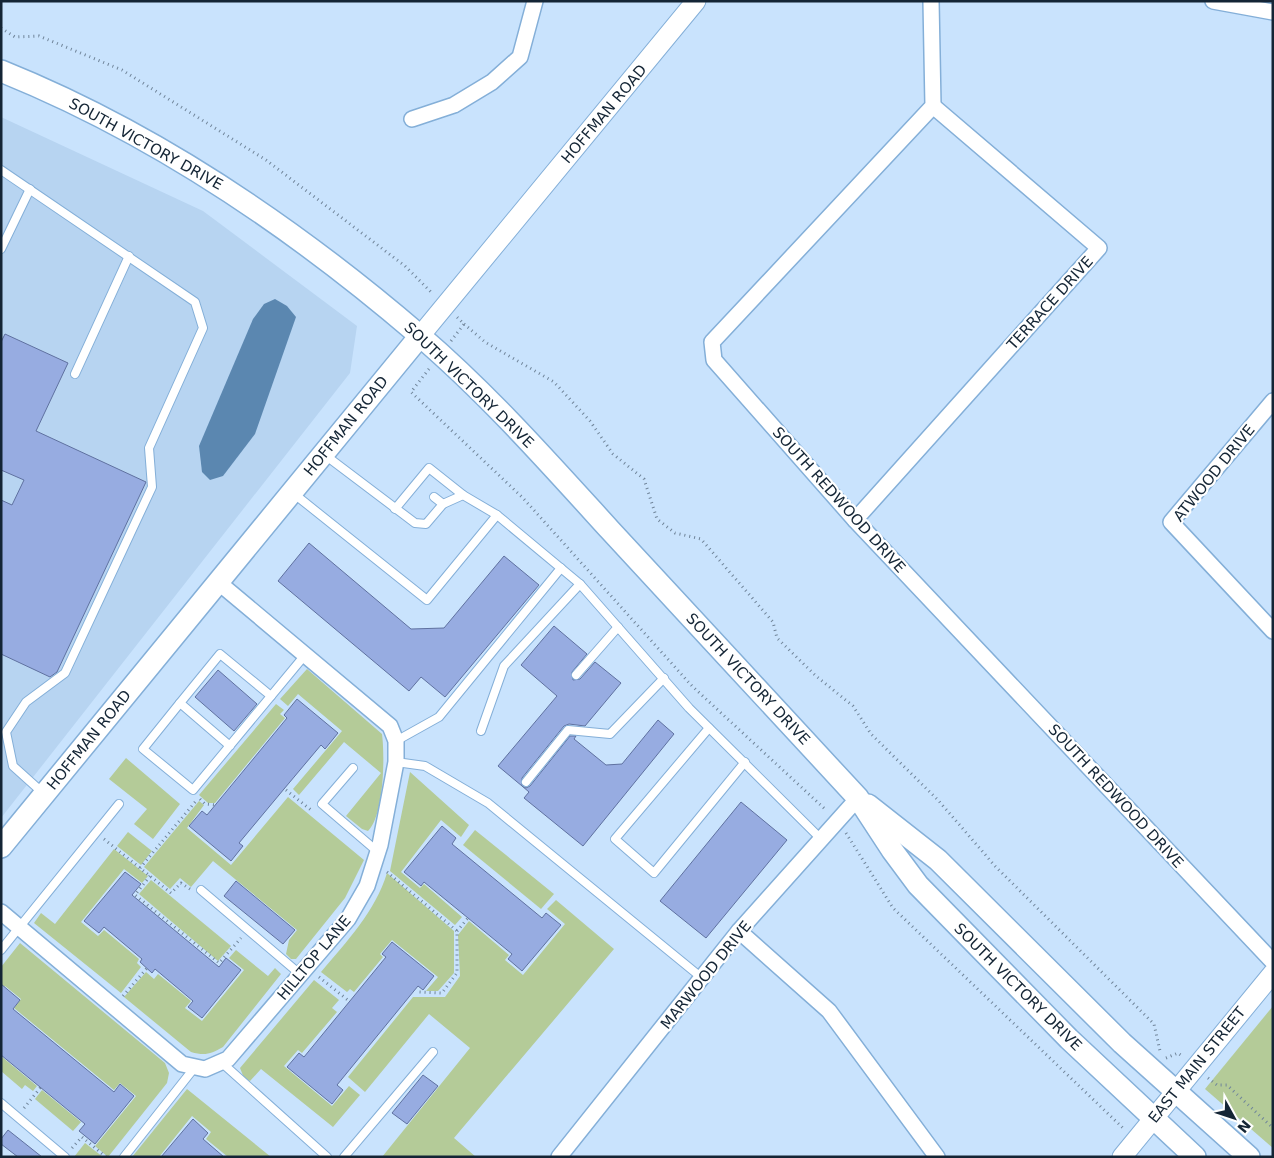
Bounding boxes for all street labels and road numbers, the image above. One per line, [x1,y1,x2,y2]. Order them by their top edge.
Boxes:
street label: HOFFMAN ROAD [557,61,651,167]
street label: SOUTH VICTORY DRIVE [66,94,226,194]
street label: TERRACE DRIVE [1003,252,1097,354]
street label: SOUTH VICTORY DRIVE [400,318,538,452]
street label: HOFFMAN ROAD [300,372,392,480]
street label: ATWOOD DRIVE [1170,421,1258,525]
street label: SOUTH REDWOOD DRIVE [769,423,909,577]
street label: SOUTH VICTORY DRIVE [682,610,814,748]
street label: HOFFMAN ROAD [43,686,135,794]
street label: SOUTH REDWOOD DRIVE [1045,720,1187,872]
street label: HILLTOP LANE [273,912,355,1004]
street label: MARWOOD DRIVE [657,917,755,1033]
street label: SOUTH VICTORY DRIVE [950,919,1086,1055]
street label: EAST MAIN STREET [1145,1003,1249,1127]

